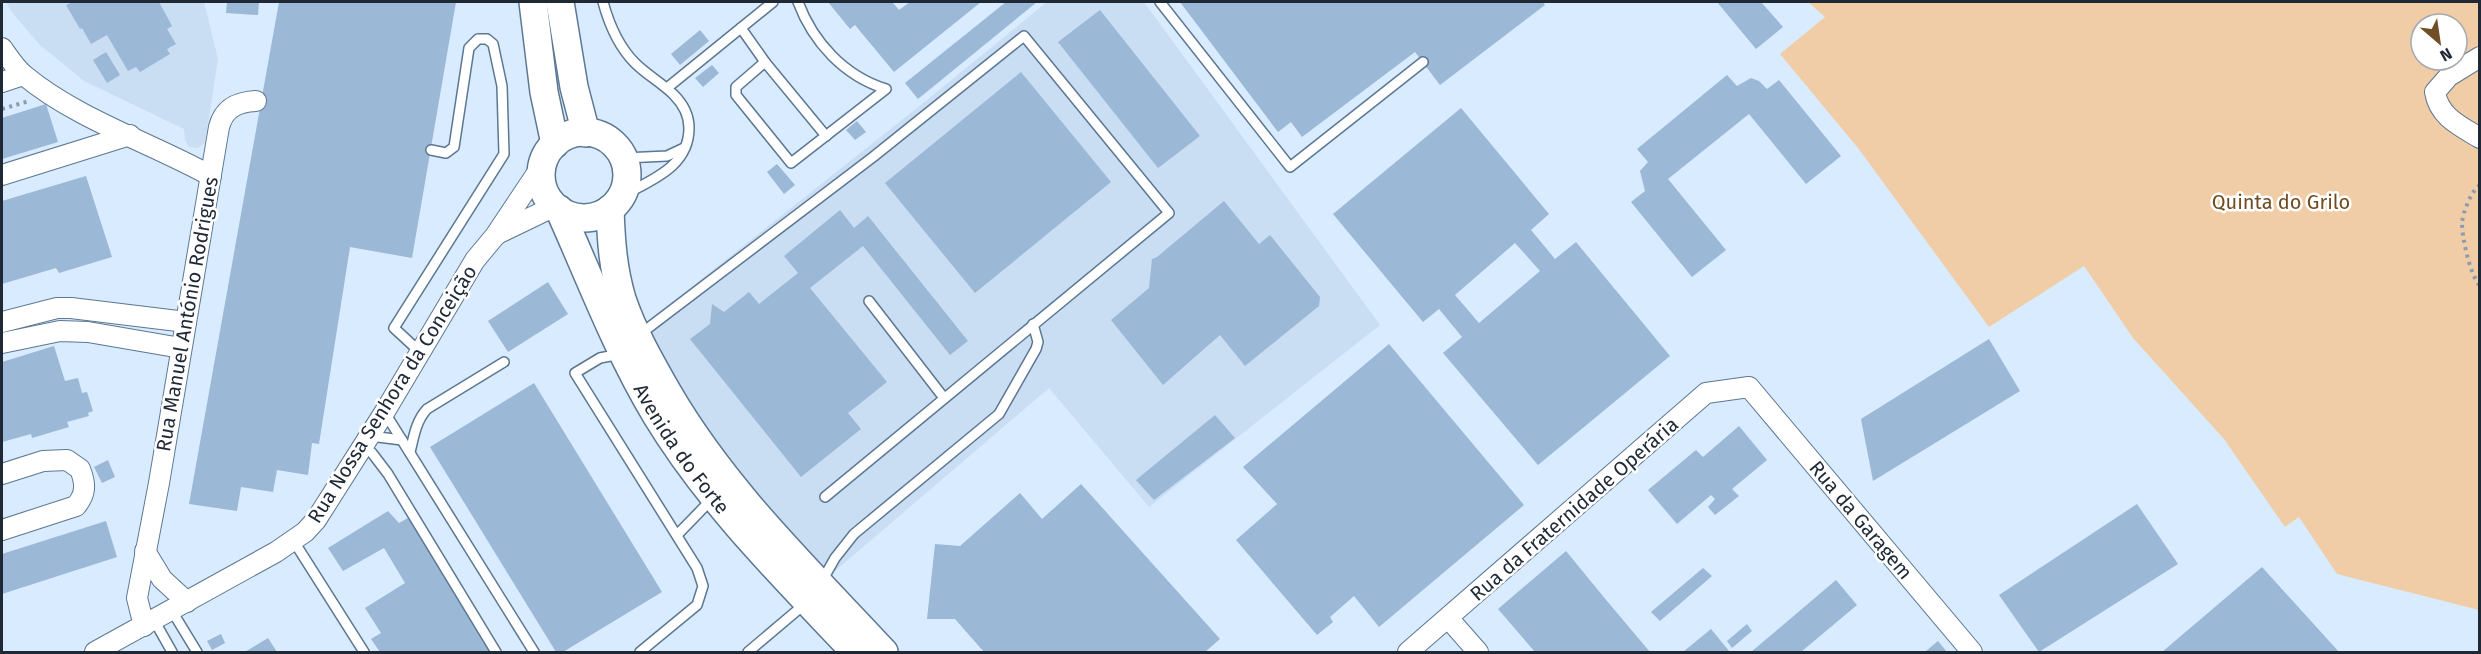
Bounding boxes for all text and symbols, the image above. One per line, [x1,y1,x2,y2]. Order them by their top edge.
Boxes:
north arrow [2409,12,2469,72]
text: N [2437,44,2455,66]
street label: Rua Manuel António Rodrigues [151,175,223,453]
park label: Quinta do Grilo [2212,190,2350,214]
street label: Rua Nossa Senhora da Conceição [302,261,482,528]
street label: Avenida do Forte [629,379,735,519]
street label: Rua da Fraternidade Operária [1465,412,1683,606]
street label: Rua da Garagem [1804,456,1918,584]

